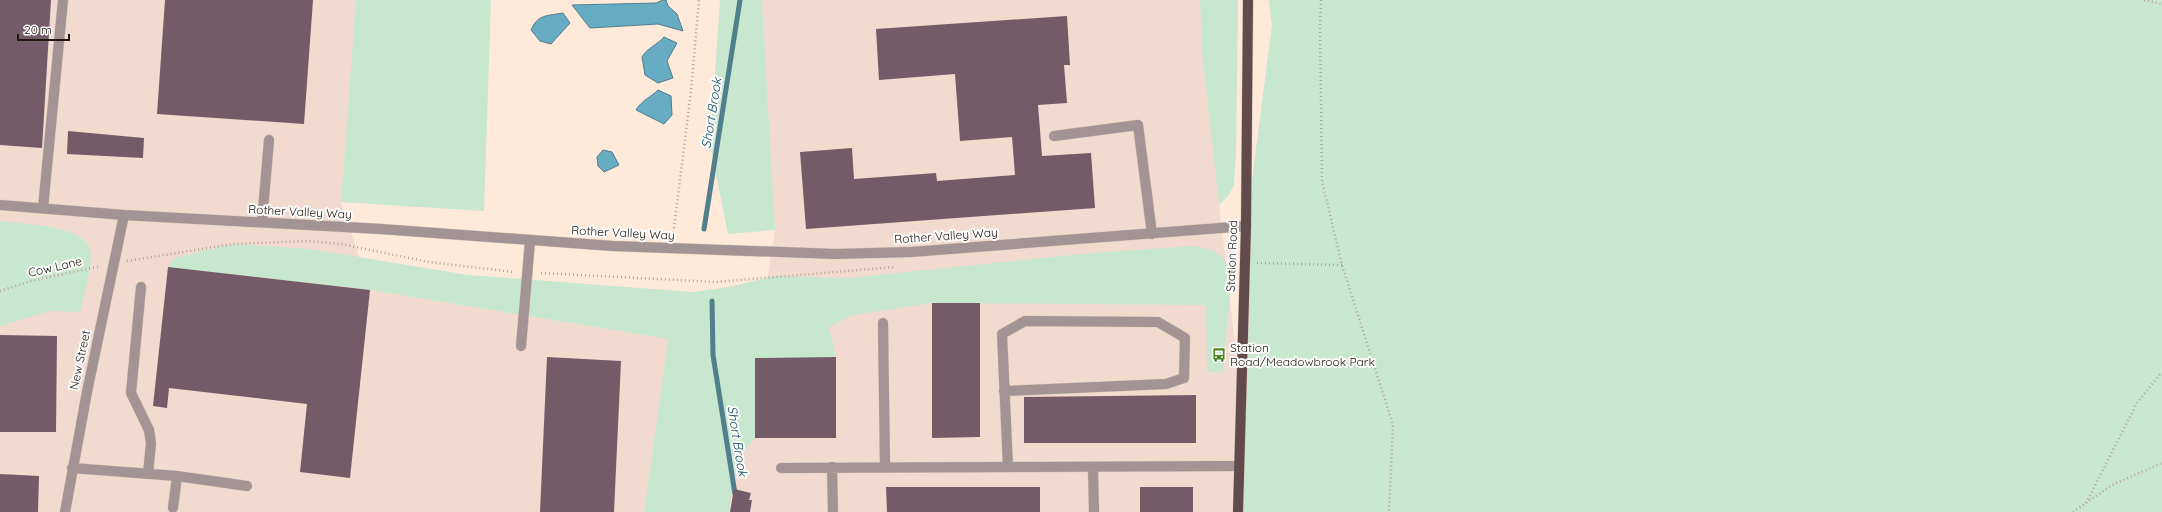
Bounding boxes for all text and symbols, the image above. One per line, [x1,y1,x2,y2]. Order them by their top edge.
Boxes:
scale bar [18,16,69,42]
text: 20 m [24,22,52,37]
water label: Short Brook [698,75,725,149]
street label: Rother Valley Way [248,201,352,222]
street label: Station Road [1223,220,1240,292]
street label: Rother Valley Way [571,222,675,243]
street label: Rother Valley Way [894,224,998,247]
street label: Cow Lane [27,253,83,280]
street label: New Street [66,329,93,391]
place label: Station Road/Meadowbrook Park [1230,340,1375,369]
bus stop icon: Station Road/Meadowbrook Park [1211,347,1227,363]
water label: Short Brook [725,405,752,479]

